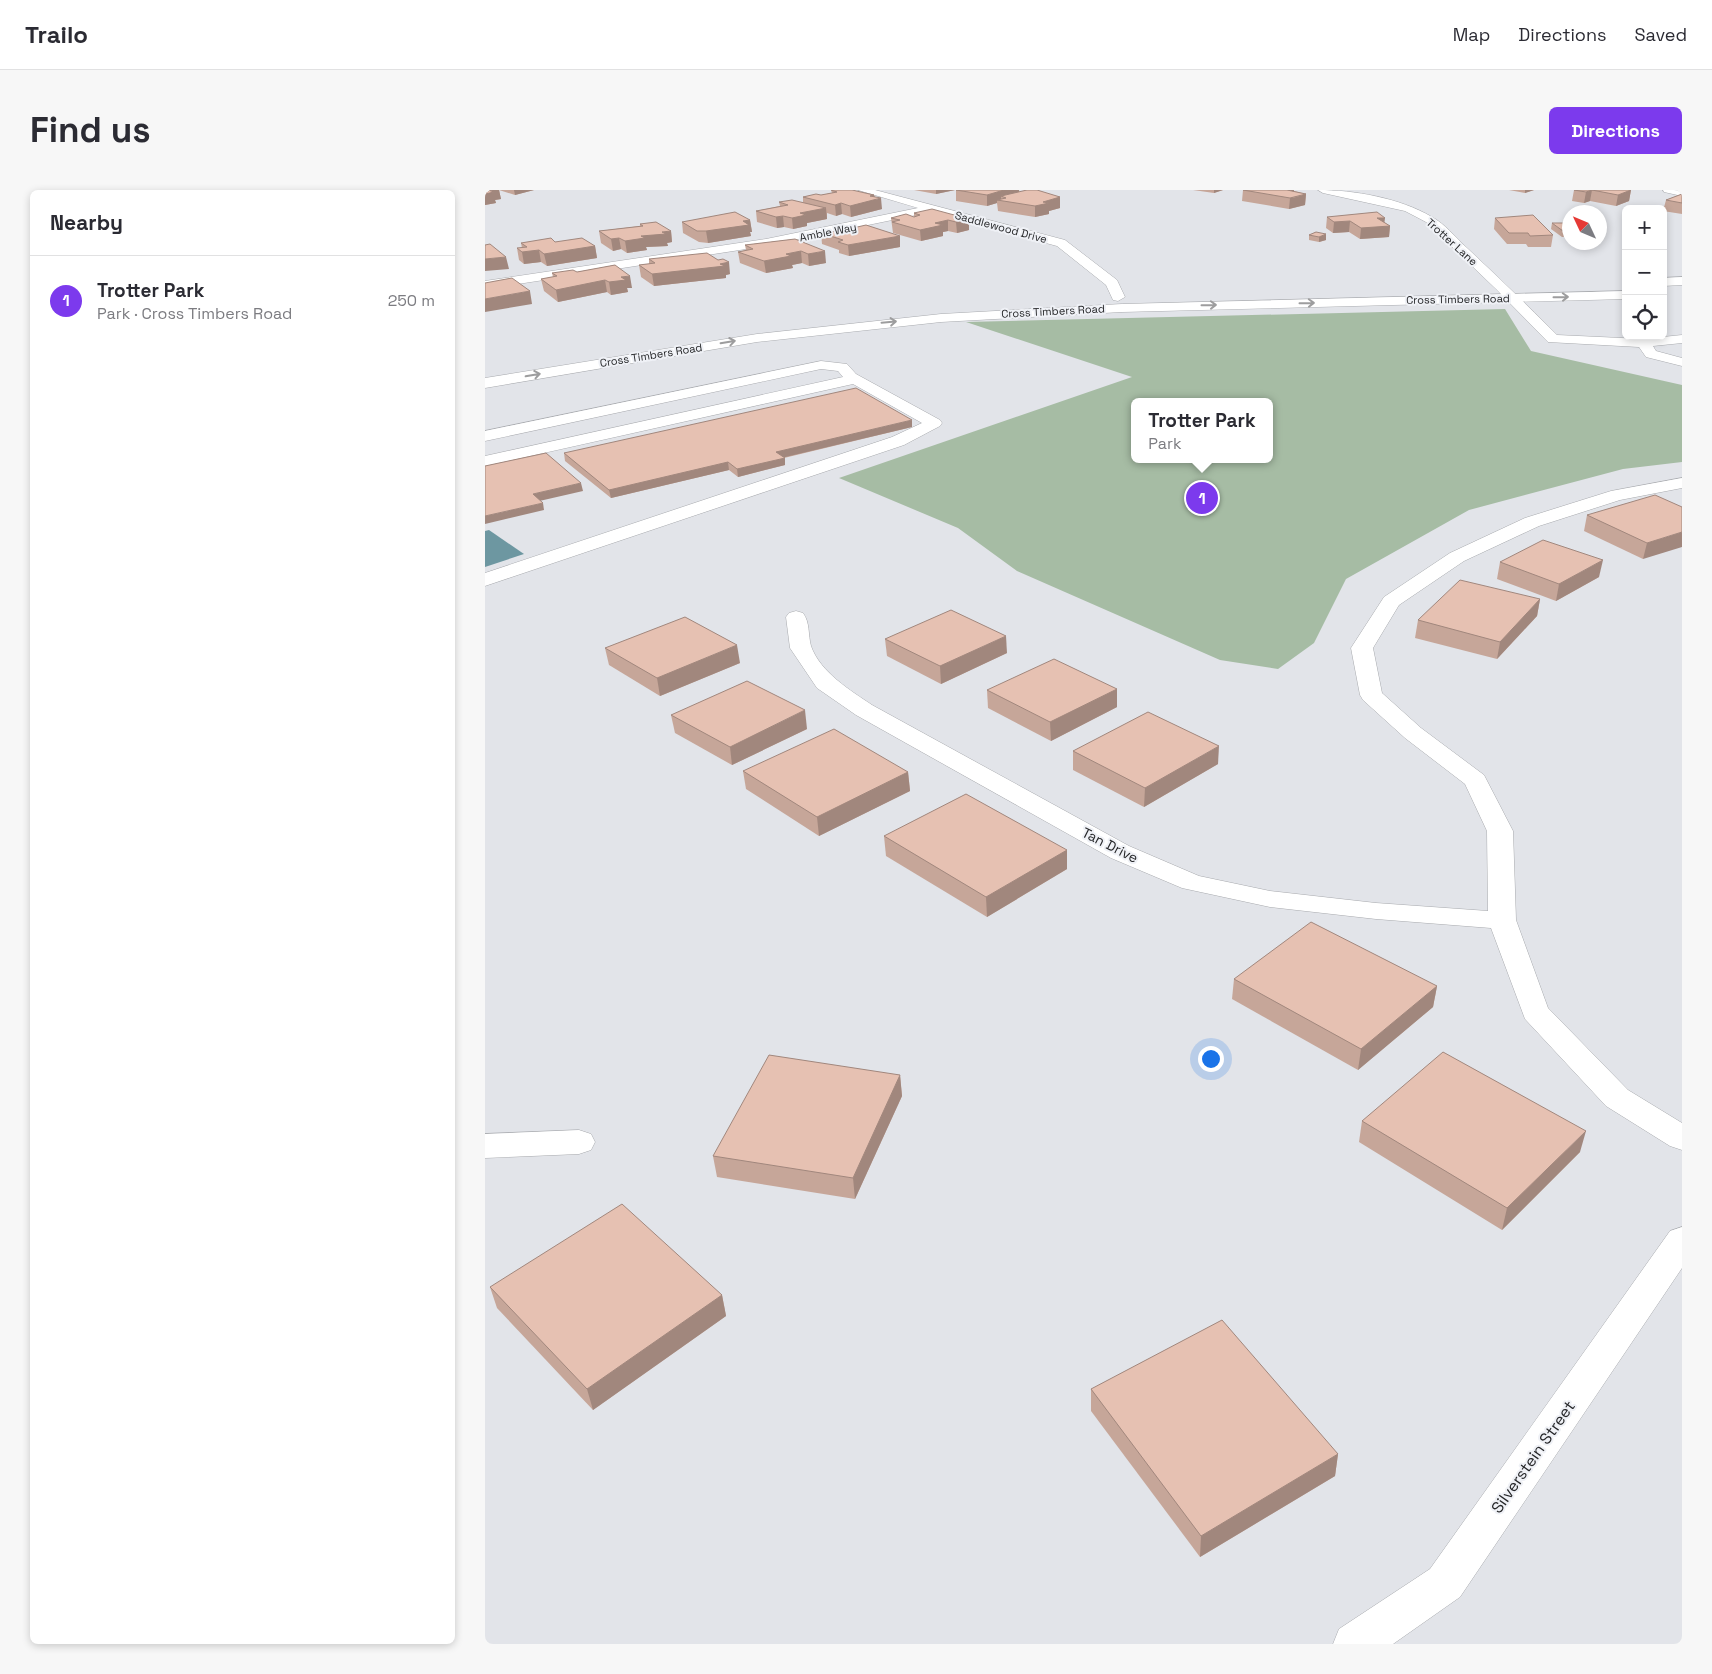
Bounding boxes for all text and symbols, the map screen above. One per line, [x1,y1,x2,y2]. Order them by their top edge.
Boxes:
text: Trailo [25,19,88,50]
text: Map [1453,23,1490,46]
text: Directions [1518,23,1607,46]
text: Saved [1635,23,1687,46]
button: Directions [1549,107,1682,154]
text: Find us [30,108,151,152]
north arrow [1562,205,1607,250]
map controls [1622,205,1667,340]
button: + [1622,205,1667,250]
street label: Saddlewood Drive [953,208,1049,246]
text: Nearby [50,209,123,236]
street label: Trotter Lane [1424,215,1480,269]
street label: Amble Way [798,220,858,244]
button: − [1622,250,1667,295]
text: Trotter Park [97,278,204,303]
text: 1 [62,290,70,311]
text: 250 m [388,290,435,311]
street label: Cross Timbers Road [1406,291,1510,307]
one-way arrow [1553,292,1569,301]
button: locate [1622,295,1667,340]
one-way arrow [1298,298,1315,308]
street label: Cross Timbers Road [1001,301,1105,321]
one-way arrow [1200,301,1216,310]
text: Park · Cross Timbers Road [97,303,292,324]
one-way arrow [881,318,897,327]
one-way arrow [719,337,735,347]
street label: Cross Timbers Road [599,340,703,370]
one-way arrow [525,369,541,379]
popup [1131,398,1273,463]
text: Trotter Park [1148,408,1256,433]
text: Park [1148,433,1182,454]
pin: 1 [1186,479,1218,517]
street label: Tan Drive [1079,823,1141,867]
your location [1198,1046,1224,1072]
street label: Silverstein Street [1486,1397,1580,1517]

